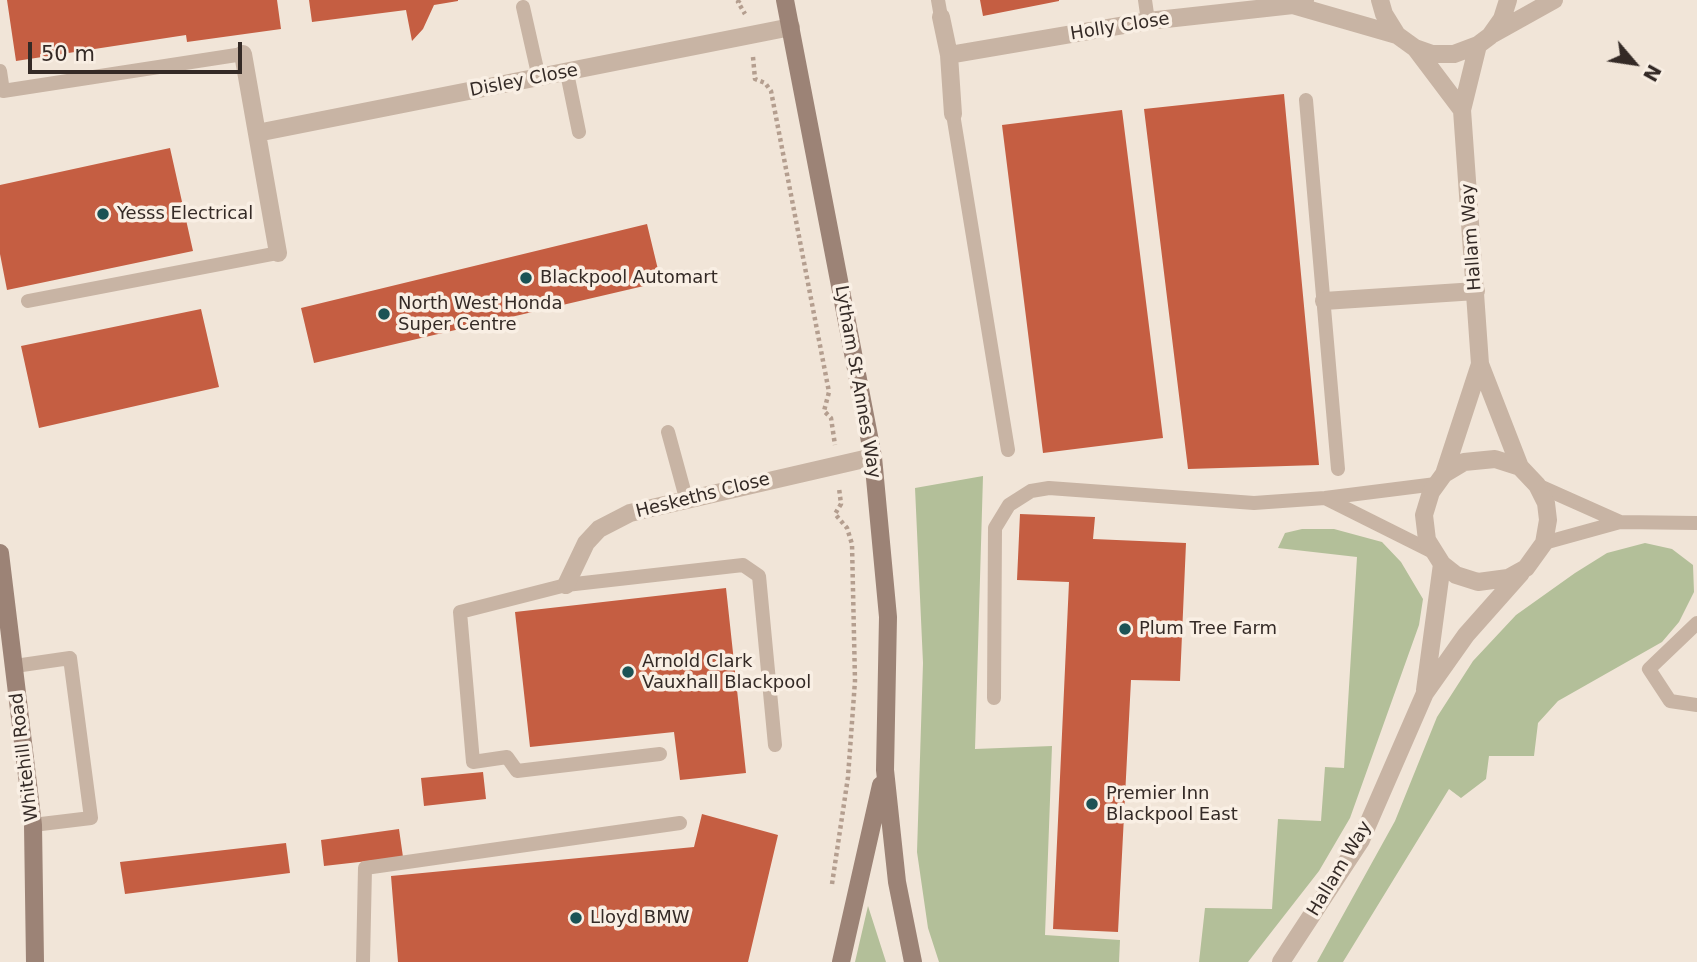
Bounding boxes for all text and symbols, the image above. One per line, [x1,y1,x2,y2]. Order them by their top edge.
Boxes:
street label: Holly Close [1069,9,1171,45]
scale bar [32,28,245,72]
north arrow [1599,28,1669,98]
text: 50 m [41,42,95,66]
street label: Disley Close [468,60,580,102]
text: N [1639,61,1666,85]
street label: Hallam Way [1457,183,1487,291]
place label: Yesss Electrical [117,203,253,225]
marker: Yesss Electrical [95,206,111,222]
place label: Blackpool Automart [540,267,718,289]
marker: Blackpool Automart [518,270,534,286]
street label: Lytham St Annes Way [829,284,885,480]
place label: North West Honda Super Centre [398,293,562,336]
marker: North West Honda Super Centre [376,306,392,322]
street label: Heskeths Close [634,469,772,523]
place label: Plum Tree Farm [1139,618,1277,640]
marker: Plum Tree Farm [1117,621,1133,637]
place label: Arnold Clark Vauxhall Blackpool [642,651,811,694]
marker: Arnold Clark Vauxhall Blackpool [620,664,636,680]
street label: Whitehill Road [6,691,44,823]
place label: Premier Inn Blackpool East [1106,783,1238,826]
marker: Premier Inn Blackpool East [1084,796,1100,812]
street label: Hallam Way [1303,818,1377,920]
place label: Lloyd BMW [590,907,690,929]
marker: Lloyd BMW [568,910,584,926]

